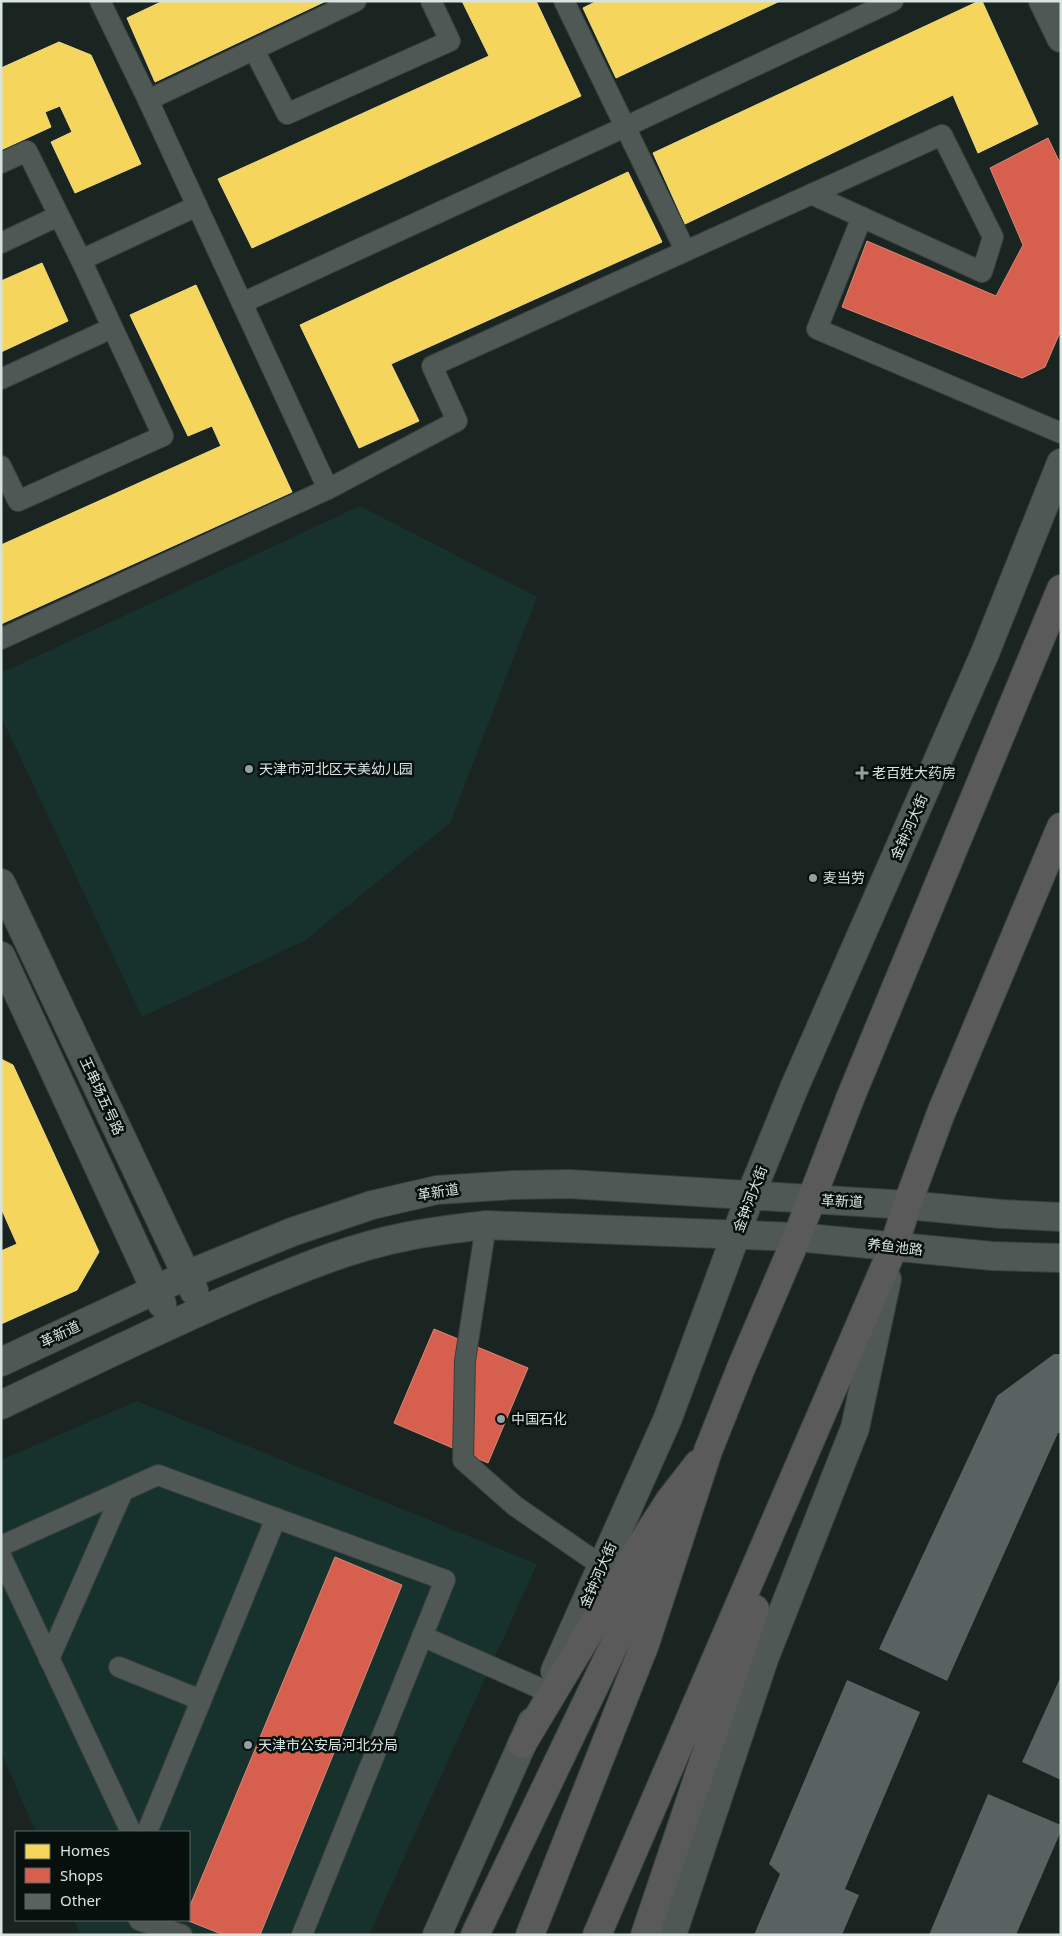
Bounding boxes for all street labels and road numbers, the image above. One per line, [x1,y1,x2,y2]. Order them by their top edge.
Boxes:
street label: 金钟河大街 [886,791,931,863]
street label: 王串场五号路 [76,1054,129,1138]
street label: 金钟河大街 [728,1163,771,1235]
street label: 革新道 [416,1179,460,1204]
street label: 革新道 [821,1190,863,1211]
street label: 养鱼池路 [866,1234,924,1259]
street label: 革新道 [37,1316,83,1351]
street label: 金钟河大街 [575,1539,620,1611]

